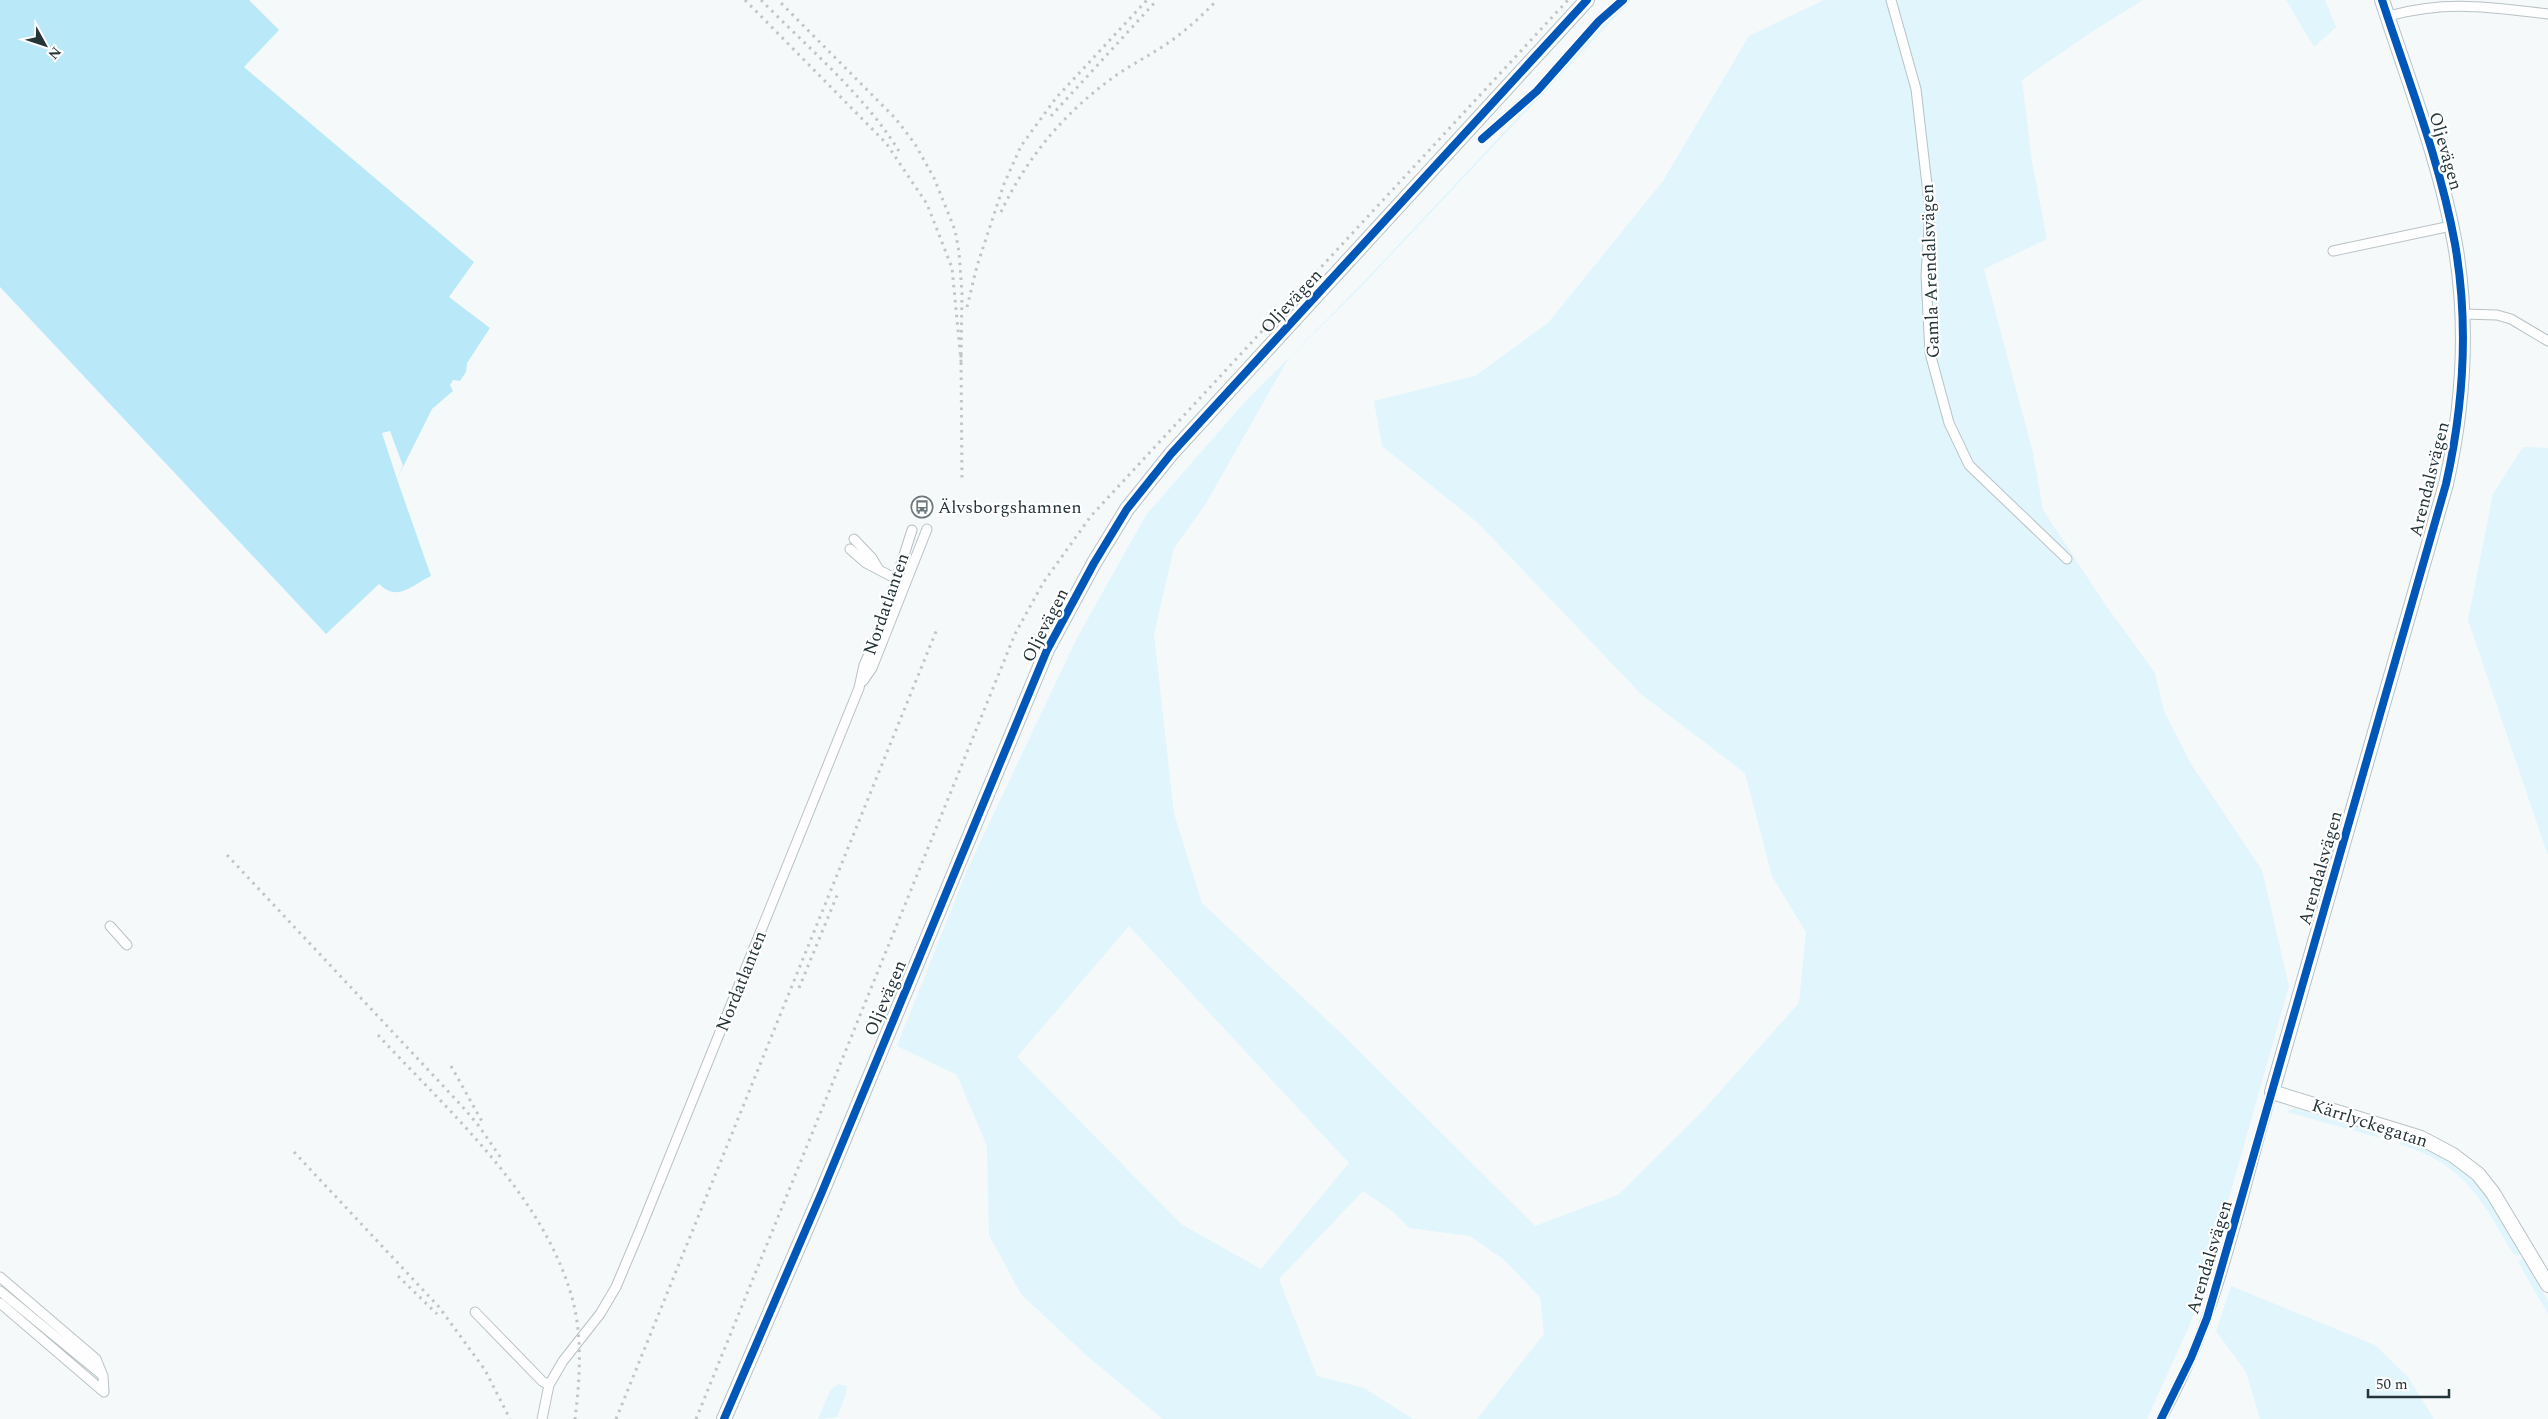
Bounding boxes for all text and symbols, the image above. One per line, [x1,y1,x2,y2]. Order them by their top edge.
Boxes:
north arrow [20,20,70,70]
text: N [43,42,66,64]
street label: Oljevägen [2421,109,2470,193]
street label: Gamla Arendalsvägen [1914,183,1947,359]
street label: Oljevägen [1254,263,1329,340]
street label: Arendalsvägen [2402,419,2457,540]
place label: Älvsborgshamnen [938,494,1082,521]
bus stop icon: Älvsborgshamnen [910,495,934,519]
street label: Nordatlanten [856,549,917,659]
street label: Oljevägen [1015,583,1076,667]
street label: Arendalsvägen [2291,808,2350,929]
street label: Nordatlanten [709,927,774,1036]
street label: Oljevägen [857,956,914,1040]
street label: Kärrlyckegatan [2308,1092,2431,1155]
street label: Arendalsvägen [2179,1197,2240,1317]
scale bar [2368,1366,2449,1398]
text: 50 m [2376,1373,2408,1396]

